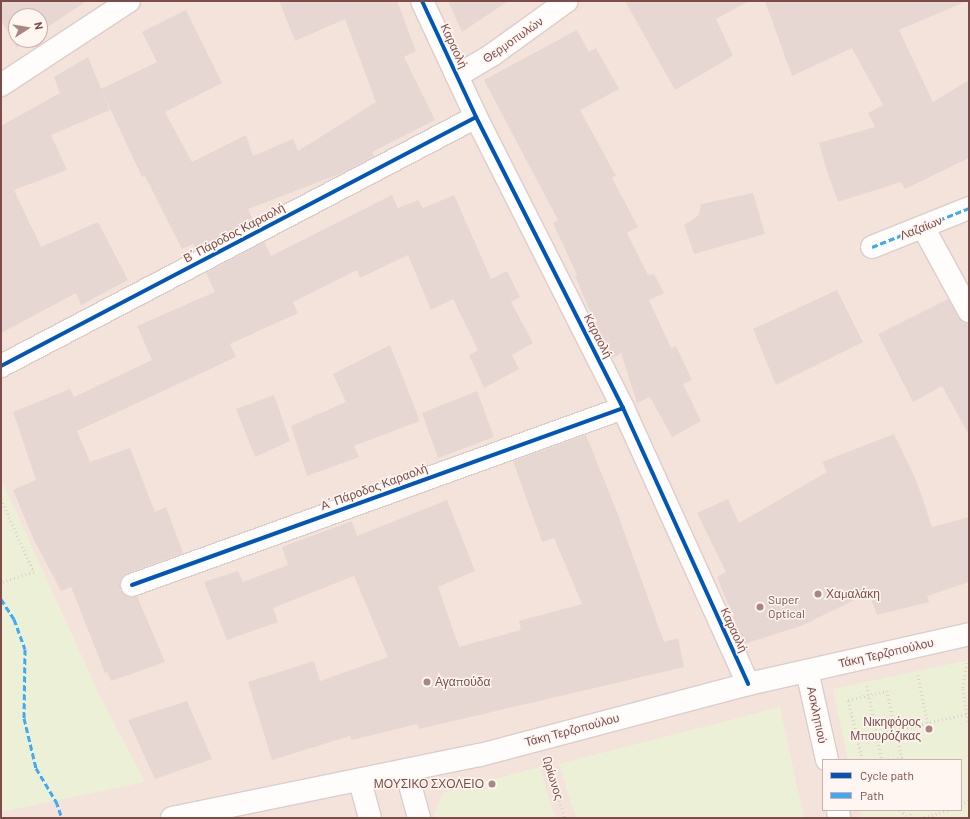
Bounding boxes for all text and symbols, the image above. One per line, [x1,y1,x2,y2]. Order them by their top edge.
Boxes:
north arrow [8,8,48,48]
street label: Θερμοπυλών [480,14,546,66]
text: N [32,21,46,31]
street label: Καραολή [437,21,471,71]
street label: Β΄ Πάροδος Καραολή [181,200,287,266]
street label: Λαζαίων [898,213,944,243]
street label: Καραολή [581,311,615,361]
street label: Α΄ Πάροδος Καραολή [319,461,429,513]
place label: Χαμαλάκη [826,587,880,601]
marker: Χαμαλάκη [813,589,823,599]
place label: Super Optical [768,593,805,621]
marker: Super Optical [755,602,765,612]
street label: Καραολή [717,605,751,655]
street label: Τάκη Τερζοπούλου [837,635,935,671]
place label: Αγαπούδα [435,675,490,689]
marker: Αγαπούδα [422,677,432,687]
street label: Ασκληπιού [804,685,830,745]
street label: Τάκη Τερζοπούλου [523,710,621,750]
place label: Νικηφόρος Μπουρόζικας [850,715,921,743]
marker: Νικηφόρος Μπουρόζικας [924,724,934,734]
street label: Ωρίωνος [540,754,566,802]
legend [822,759,962,811]
text: Cycle path [860,768,914,782]
place label: ΜΟΥΣΙΚΟ ΣΧΟΛΕΙΟ [374,777,484,791]
marker: ΜΟΥΣΙΚΟ ΣΧΟΛΕΙΟ [487,779,497,789]
text: Path [860,788,884,802]

